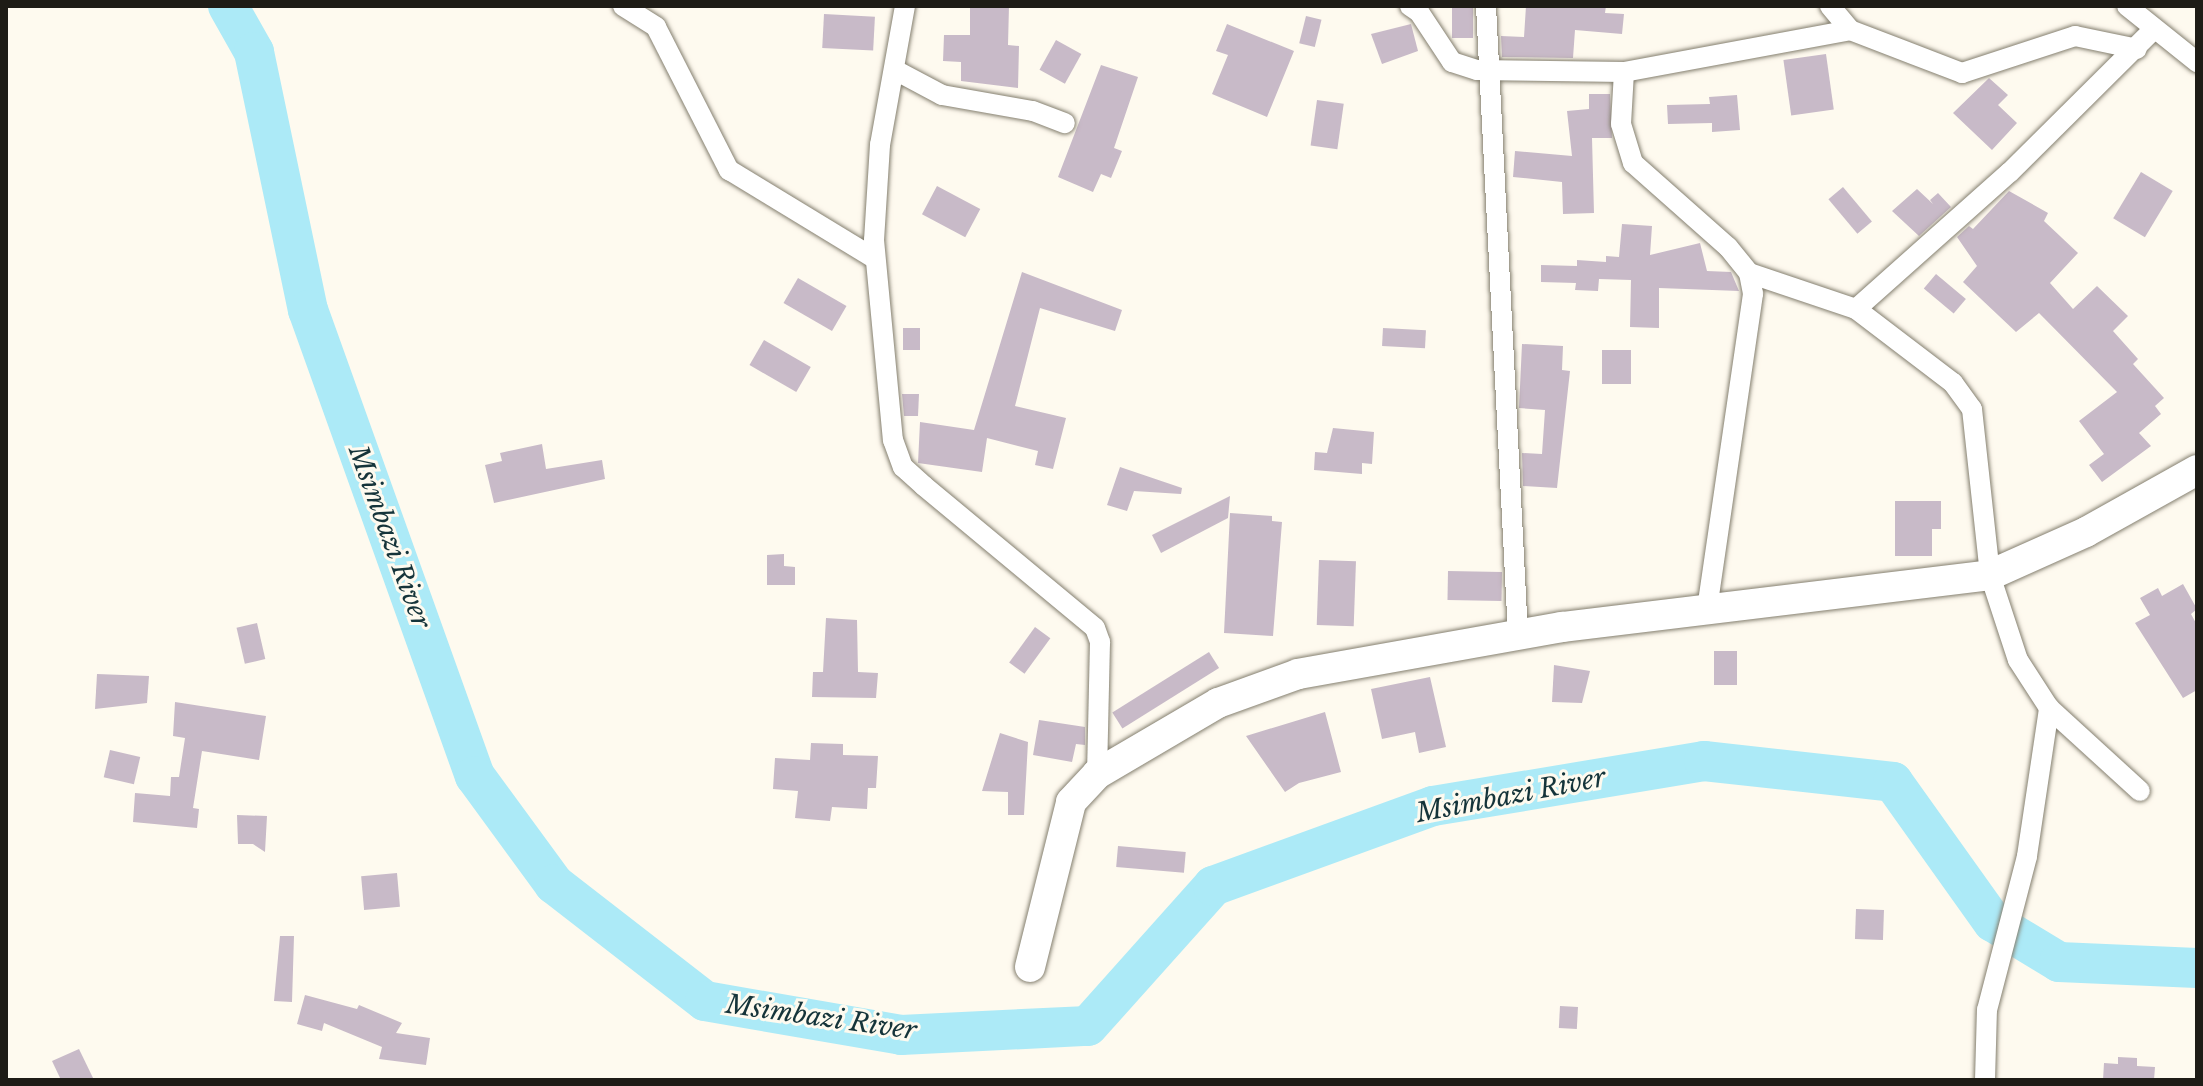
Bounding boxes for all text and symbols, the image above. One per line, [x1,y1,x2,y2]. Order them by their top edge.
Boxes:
water label: Msimbazi River [341,441,437,633]
water label: Msimbazi River [1413,762,1609,830]
water label: Msimbazi River [723,989,919,1047]

